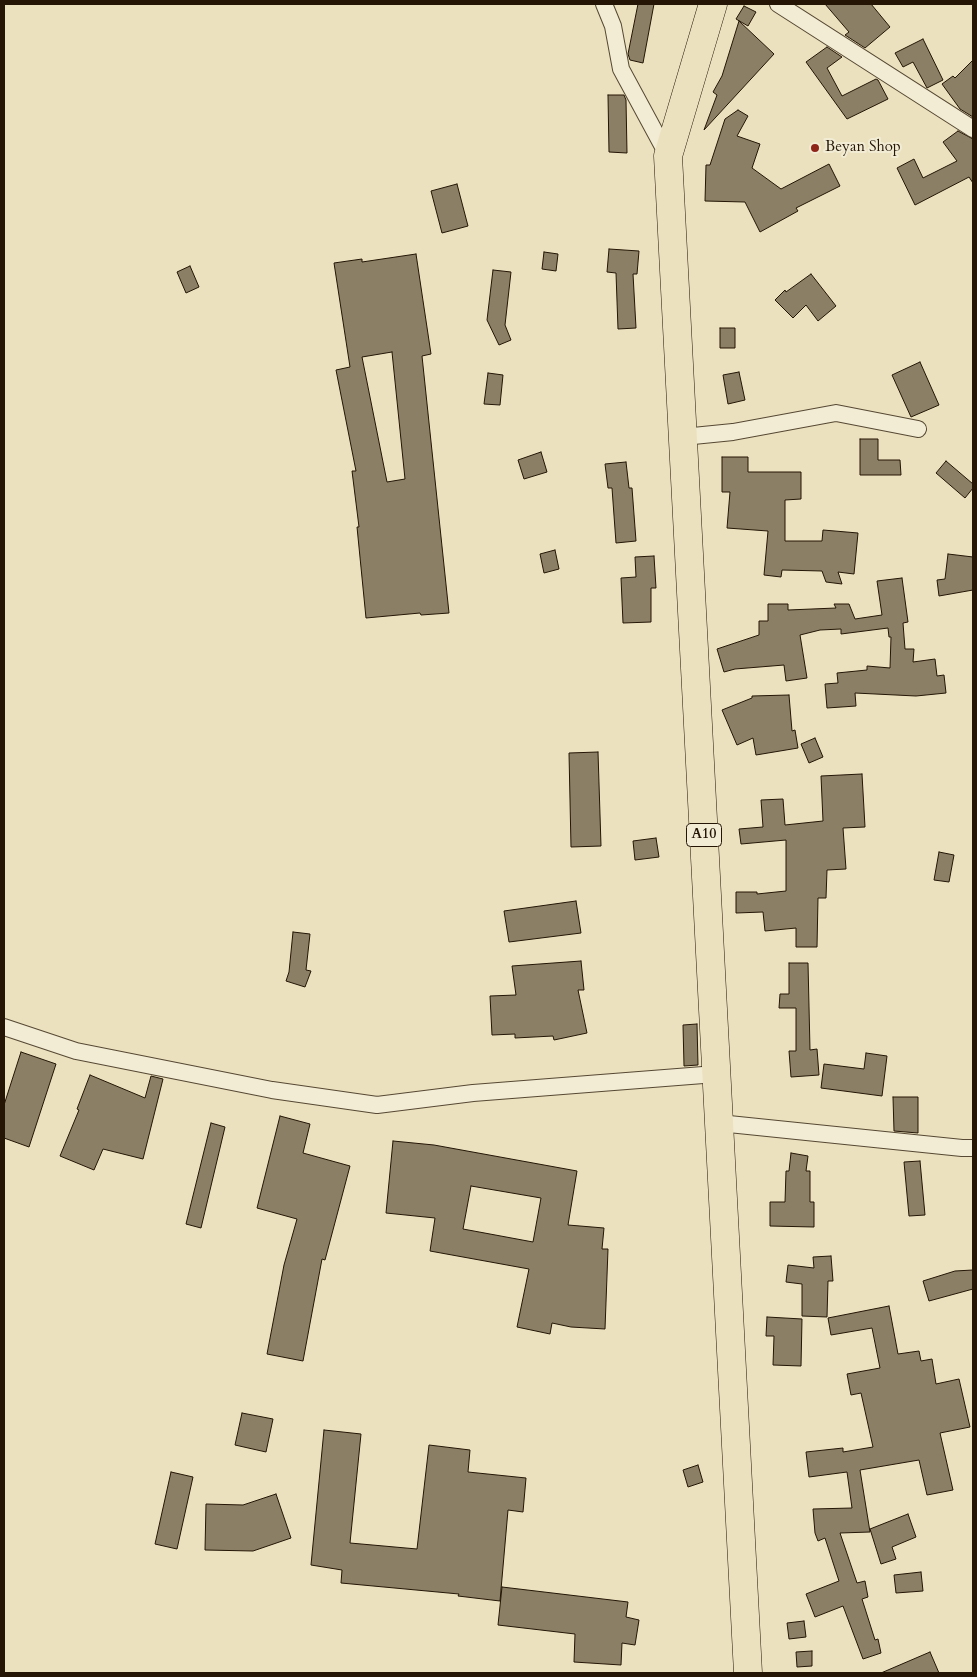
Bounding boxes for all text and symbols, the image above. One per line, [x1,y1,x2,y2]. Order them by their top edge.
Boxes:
place label: Beyan Shop [825,139,901,157]
marker: Beyan Shop [809,142,821,154]
road number: A10 [686,824,722,846]

